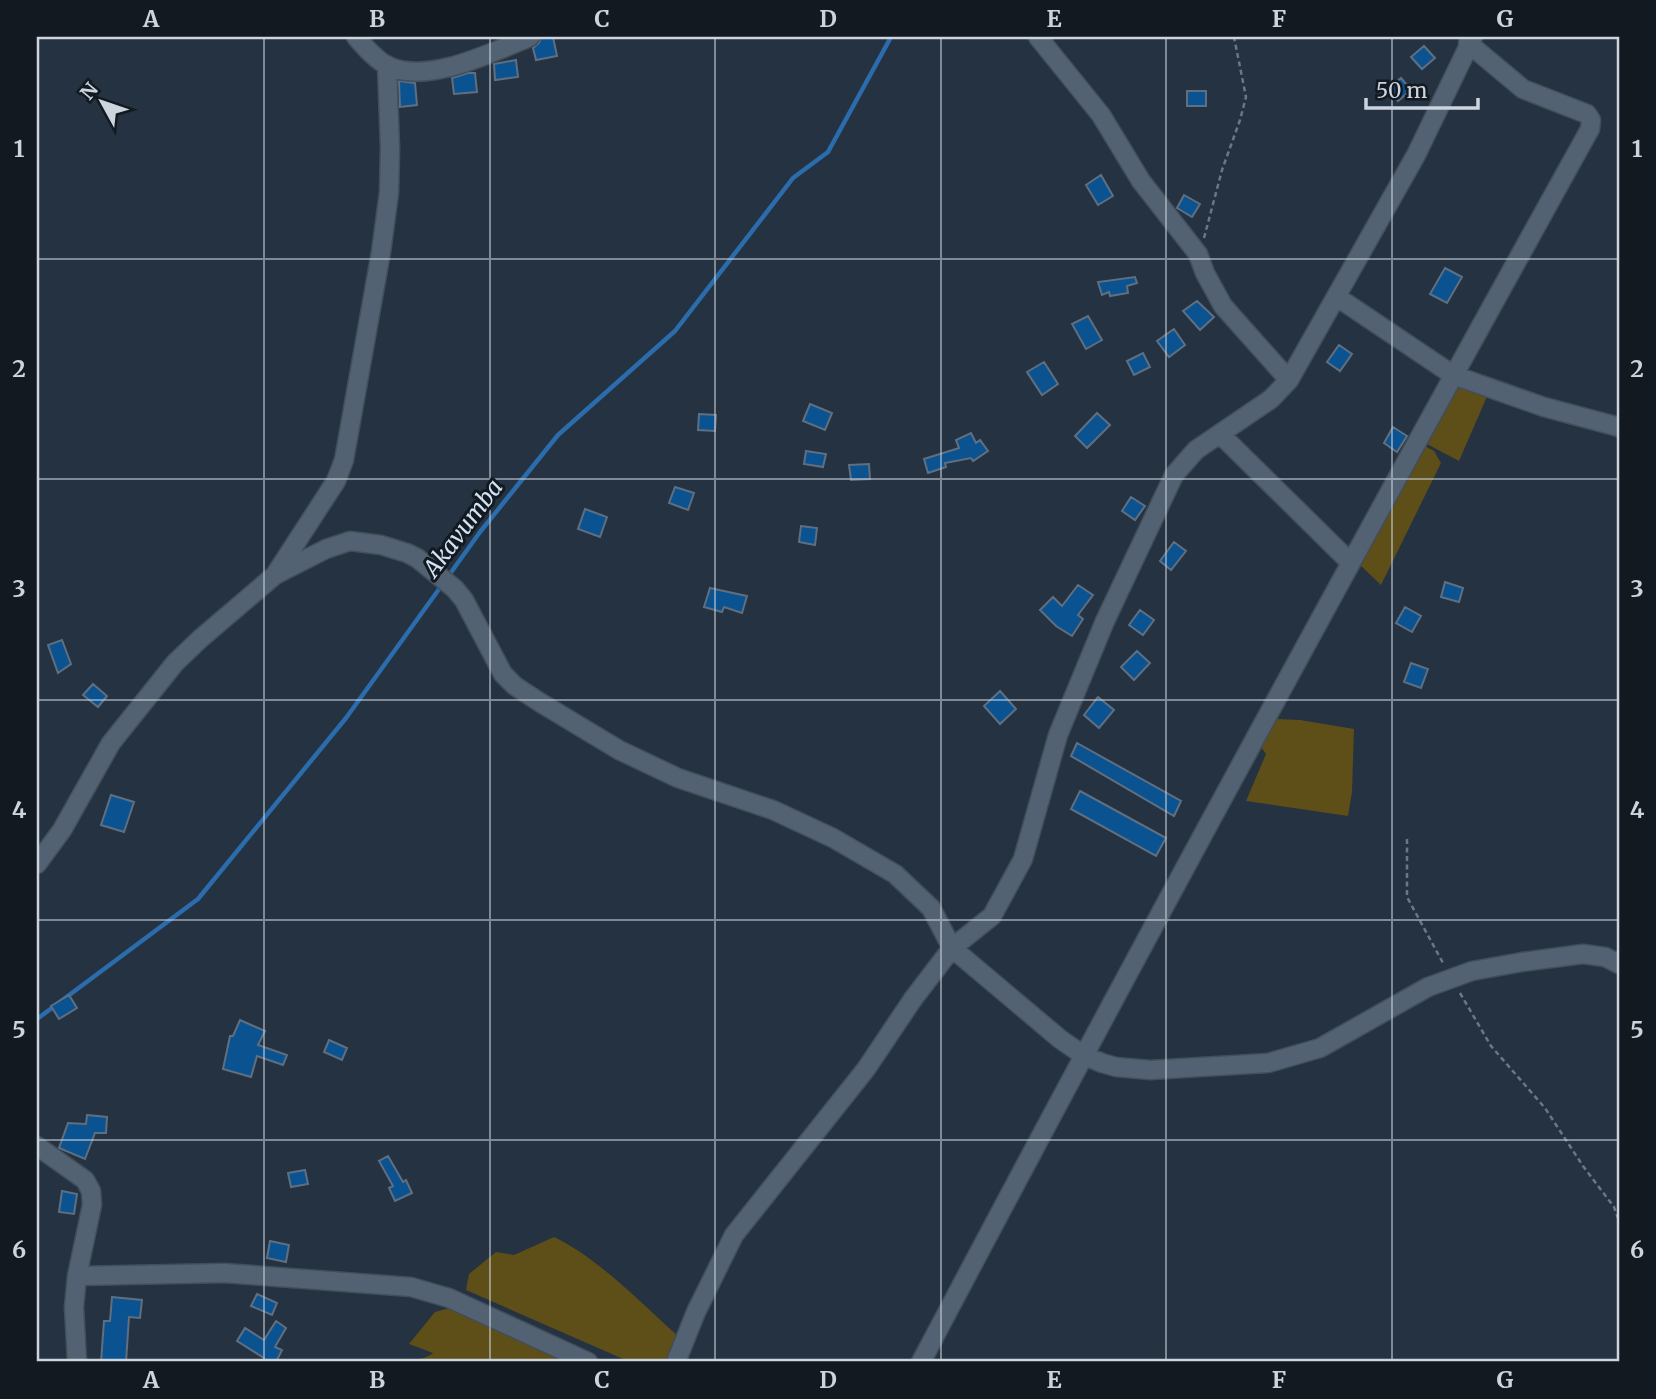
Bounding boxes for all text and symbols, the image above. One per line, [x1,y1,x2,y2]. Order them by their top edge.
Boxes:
text: A [142,4,160,33]
text: B [369,4,385,33]
text: C [594,4,610,33]
text: D [819,4,837,33]
text: E [1046,4,1062,33]
text: F [1272,4,1286,33]
text: G [1497,4,1514,33]
north arrow [66,66,136,136]
scale bar [1366,66,1478,110]
text: 50 m [1376,77,1427,104]
text: N [75,78,103,105]
text: 1 [14,134,25,163]
text: 1 [1632,134,1643,163]
text: 2 [12,354,26,383]
text: 2 [1630,354,1644,383]
water label: Akavumba [415,473,509,584]
text: 3 [12,574,26,603]
text: 3 [1630,574,1644,603]
text: 4 [12,795,27,824]
text: 4 [1630,795,1645,824]
text: 5 [12,1015,26,1044]
text: 5 [1630,1015,1644,1044]
text: 6 [12,1235,26,1264]
text: 6 [1630,1235,1644,1264]
text: A [142,1365,160,1394]
text: B [369,1365,385,1394]
text: C [594,1365,610,1394]
text: D [819,1365,837,1394]
text: E [1046,1365,1062,1394]
text: F [1272,1365,1286,1394]
text: G [1497,1365,1514,1394]

